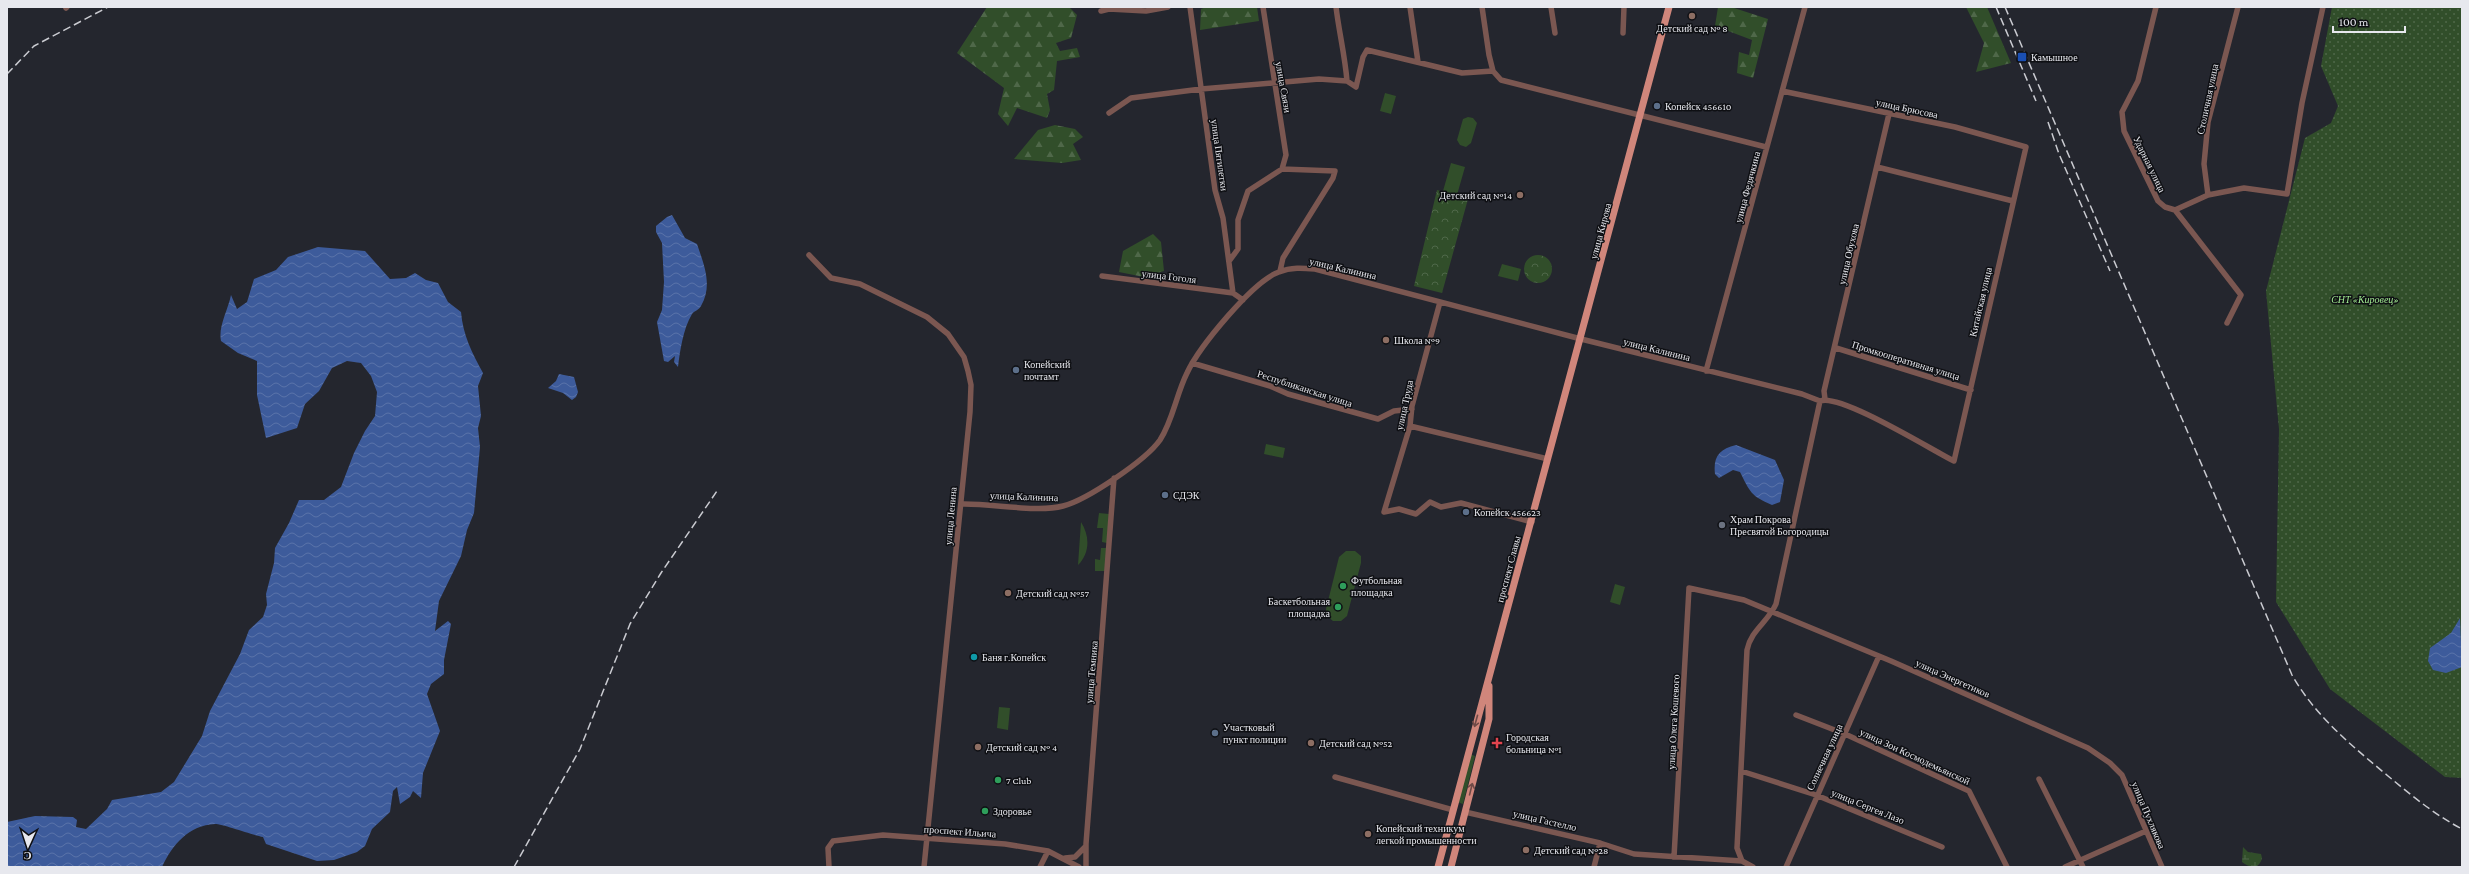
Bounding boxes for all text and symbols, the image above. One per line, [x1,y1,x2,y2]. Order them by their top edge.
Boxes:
scale bar [2333,8,2405,34]
marker: Детский сад № 8 [1687,11,1697,21]
text: 100 m [2339,15,2369,29]
place label: Детский сад № 8 [1656,23,1728,34]
marker: Камышное [2016,51,2028,63]
place label: Камышное [2031,52,2078,63]
street label: улица Связи [1274,61,1294,114]
street label: Столичная улица [2195,62,2220,135]
street label: улица Брюсова [1875,97,1940,121]
marker: Копейск 456610 [1652,101,1662,111]
place label: Копейск 456610 [1665,101,1732,112]
street label: улица Пятилетки [1209,119,1230,192]
street label: Ударная улица [2131,134,2168,195]
street label: улица Федячкина [1733,150,1762,224]
place label: Детский сад №14 [1439,190,1512,201]
marker: Детский сад №14 [1515,190,1525,200]
street label: улица Кирова [1588,201,1613,260]
street label: улица Обухова [1836,222,1861,286]
street label: улица Калинина [1308,255,1378,282]
street label: Китайская улица [1967,266,1994,338]
street label: улица Гоголя [1141,268,1197,285]
park label: СНТ «Кировец» [2331,294,2399,305]
marker: Школа №9 [1381,335,1391,345]
place label: Школа №9 [1394,335,1440,346]
street label: улица Калинина [1622,336,1692,363]
street label: Промкооперативная улица [1851,339,1962,382]
place label: Копейский почтамт [1024,359,1071,382]
marker: Копейский почтамт [1011,365,1021,375]
street label: Республиканская улица [1256,368,1354,409]
street label: улица Труда [1394,378,1415,431]
street label: улица Ленина [942,486,959,546]
street label: улица Калинина [990,490,1059,503]
marker: СДЭК [1160,490,1170,500]
place label: СДЭК [1173,490,1200,501]
marker: Копейск 456623 [1461,507,1471,517]
place label: Копейск 456623 [1474,507,1541,518]
place label: Храм Покрова Пресвятой Богородицы [1730,514,1829,537]
marker: Храм Покрова Пресвятой Богородицы [1717,520,1727,530]
street label: проспект Славы [1494,534,1523,604]
place label: Футбольная площадка [1351,575,1403,598]
marker: Футбольная площадка [1338,581,1348,591]
marker: Детский сад №57 [1003,588,1013,598]
place label: Детский сад №57 [1016,588,1089,599]
place label: Баскетбольная площадка [1268,596,1331,619]
marker: Баскетбольная площадка [1333,602,1343,612]
street label: улица Темника [1083,640,1100,704]
marker: Баня г.Копейск [969,652,979,662]
place label: Баня г.Копейск [982,652,1046,663]
street label: улица Энергетиков [1914,657,1992,700]
street label: улица Олега Кошевого [1666,674,1681,770]
one-way arrow [1472,715,1479,728]
place label: Участковый пункт полиции [1223,722,1287,745]
street label: Солнечная улица [1804,722,1845,792]
street label: улица Зои Космодемьянской [1858,726,1972,787]
marker: Участковый пункт полиции [1210,728,1220,738]
place label: Городская больница №1 [1506,732,1562,755]
marker: Городская больница №1 [1491,737,1503,749]
marker: Детский сад №52 [1306,738,1316,748]
place label: Детский сад №52 [1319,738,1393,749]
marker: Детский сад № 4 [973,742,983,752]
place label: Детский сад № 4 [986,742,1057,753]
marker: 7 Club [993,775,1003,785]
place label: 7 Club [1006,775,1031,786]
street label: улица Пухлякова [2129,780,2168,851]
one-way arrow [1468,782,1475,795]
street label: улица Сергея Лазо [1830,787,1906,826]
marker: Здоровье [980,806,990,816]
place label: Здоровье [993,806,1032,817]
street label: улица Гастелло [1512,808,1578,833]
street label: проспект Ильича [923,823,997,840]
place label: Копейский техникум легкой промышенности [1376,823,1477,846]
north arrow [8,826,48,866]
marker: Копейский техникум легкой промышенности [1363,829,1373,839]
marker: Детский сад №28 [1521,845,1531,855]
place label: Детский сад №28 [1534,845,1608,856]
text: С [23,850,32,862]

